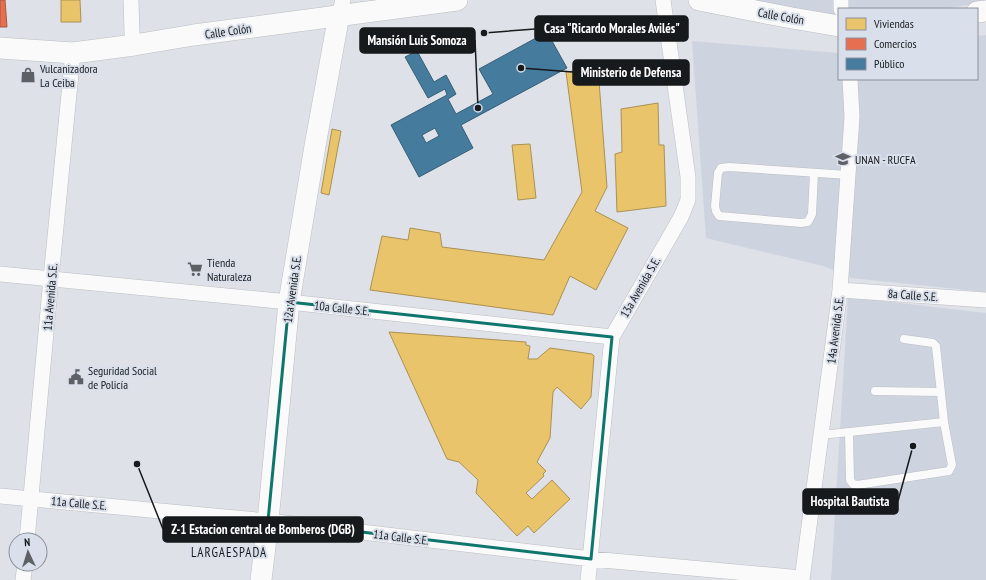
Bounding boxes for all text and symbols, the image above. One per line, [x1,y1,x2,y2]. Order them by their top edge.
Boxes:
street label: Calle Colón [757,5,805,27]
legend [838,8,978,80]
callout: Casa "Ricardo Morales Avilés" [535,16,688,41]
text: Viviendas [873,16,914,31]
street label: Calle Colón [204,20,252,42]
text: Casa "Ricardo Morales Avilés" [544,20,680,37]
callout: Mansión Luis Somoza [360,28,475,53]
text: Mansión Luis Somoza [367,32,467,49]
text: Comercios [874,36,917,51]
text: Público [874,56,904,71]
callout: Ministerio de Defensa [573,60,689,85]
place label: Vulcanizadora La Ceiba [39,61,98,90]
text: Ministerio de Defensa [581,64,681,81]
shop icon: Vulcanizadora La Ceiba [19,66,37,84]
school or university icon: UNAN - RUCFA [834,150,852,168]
place label: UNAN - RUCFA [855,152,916,167]
street label: 12a Avenida S.E. [280,254,304,324]
street label: 13a Avenida S.E. [617,254,663,320]
place label: Tienda Naturaleza [207,255,252,284]
supermarket icon: Tienda Naturaleza [186,260,204,278]
street label: 11a Avenida S.E. [40,263,60,331]
street label: 8a Calle S.E. [887,286,939,304]
street label: 14a Avenida S.E. [823,295,847,365]
street label: 10a Calle S.E. [313,298,371,318]
place label: Seguridad Social de Policía [88,363,157,392]
public building icon: Seguridad Social de Policía [67,368,85,386]
callout: Hospital Bautista [803,489,898,514]
street label: 11a Calle S.E. [50,493,108,513]
text: Hospital Bautista [811,493,889,510]
callout: Z-1 Estacion central de Bomberos (DGB) [163,517,363,542]
text: Z-1 Estacion central de Bomberos (DGB) [171,521,355,538]
street label: 11a Calle S.E. [372,526,430,548]
north arrow [8,532,48,572]
text: N [24,535,31,549]
district label: LARGAESPADA [191,544,267,561]

